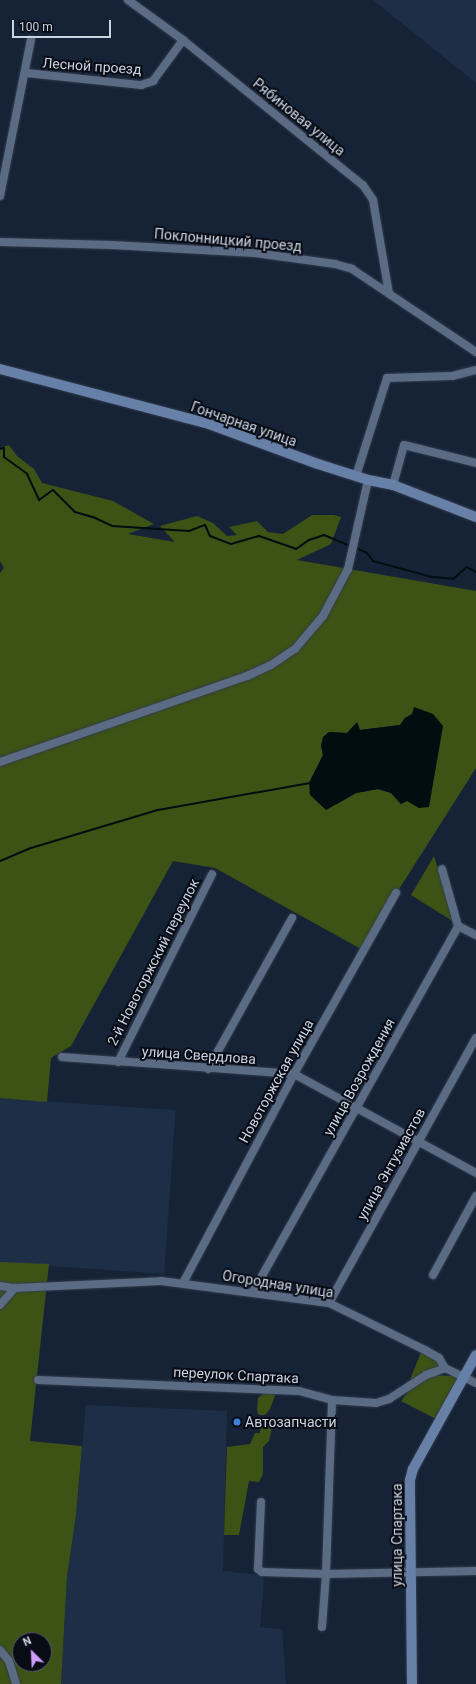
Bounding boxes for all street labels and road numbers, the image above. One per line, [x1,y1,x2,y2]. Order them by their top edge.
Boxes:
street label: Лесной проезд [42,54,142,78]
street label: Рябиновая улица [250,75,348,159]
street label: Поклонницкий проезд [153,225,303,255]
street label: Гончарная улица [189,398,299,450]
street label: 2-й Новоторжский переулок [103,876,203,1048]
street label: улица Возрождения [320,1015,398,1139]
street label: Новоторжская улица [235,1016,317,1146]
street label: улица Свердлова [141,1043,257,1067]
street label: улица Энтузиастов [353,1105,429,1223]
street label: Огородная улица [221,1267,335,1301]
street label: переулок Спартака [173,1363,299,1387]
street label: улица Спартака [389,1483,405,1587]

